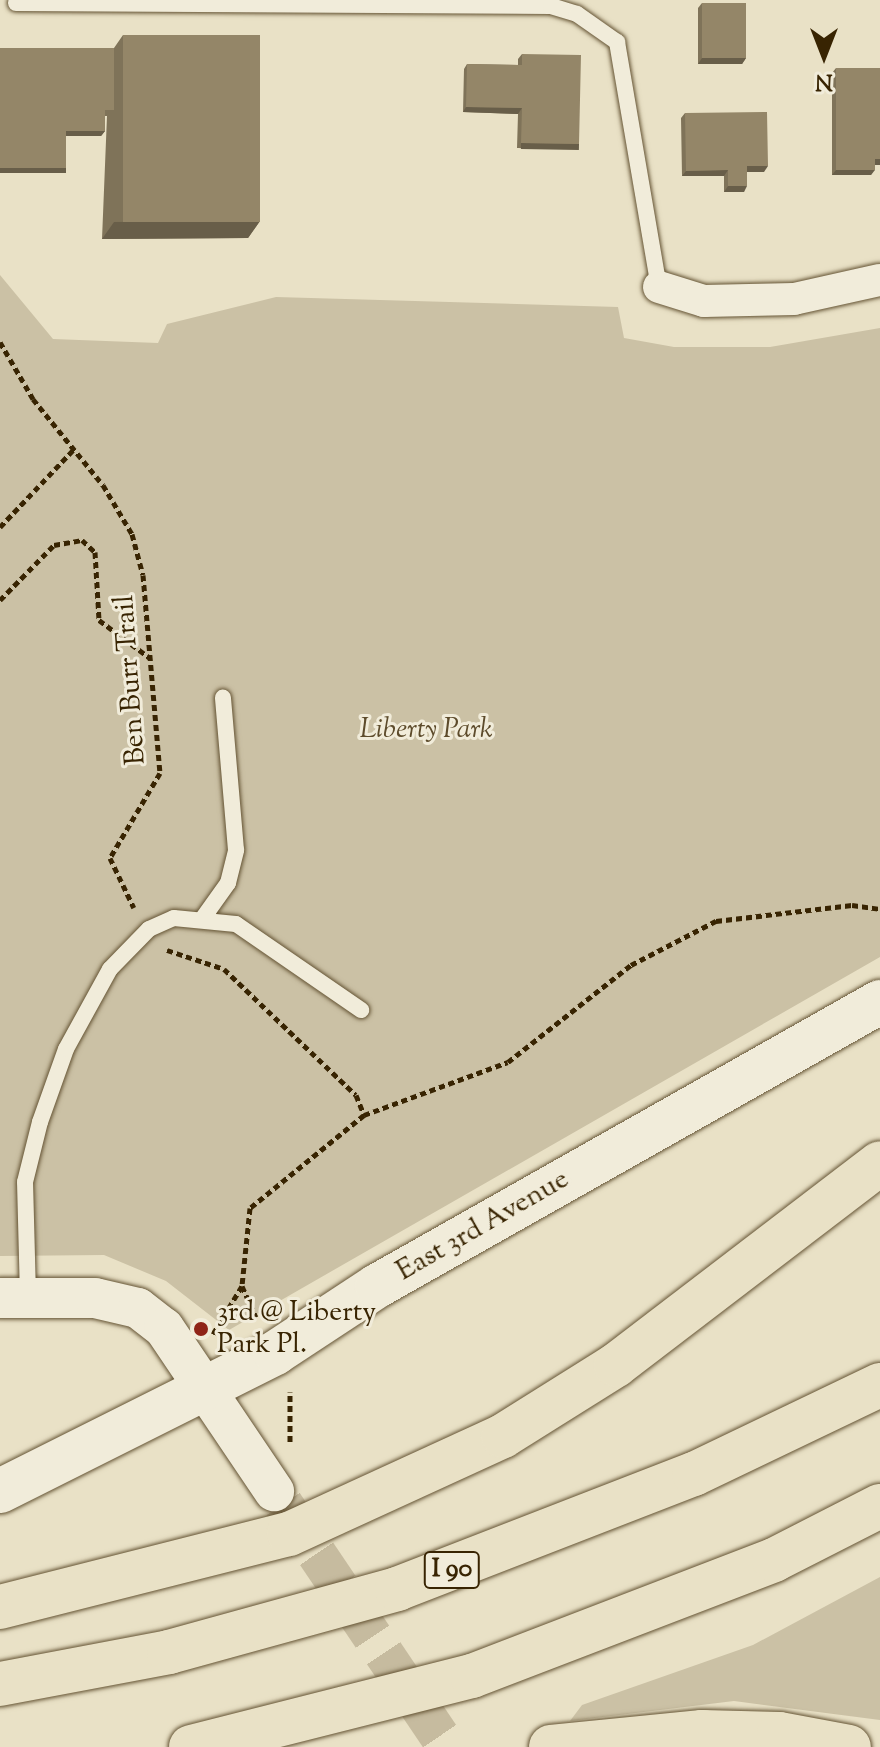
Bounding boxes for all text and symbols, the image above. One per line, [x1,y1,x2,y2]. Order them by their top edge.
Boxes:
north arrow [784,16,864,96]
text: N [815,64,833,96]
street label: Ben Burr Trail [108,594,154,766]
park label: Liberty Park [359,713,493,747]
street label: East 3rd Avenue [391,1163,575,1289]
place label: 3rd @ Liberty Park Pl. [217,1296,376,1362]
marker: 3rd @ Liberty Park Pl. [192,1320,210,1338]
road number: I 90 [422,1548,482,1592]

